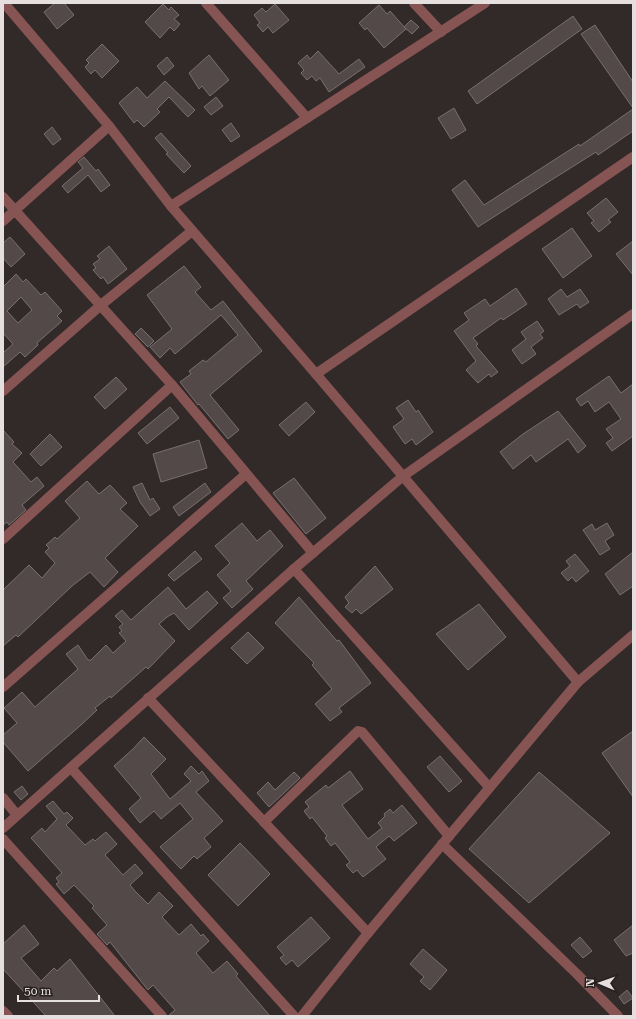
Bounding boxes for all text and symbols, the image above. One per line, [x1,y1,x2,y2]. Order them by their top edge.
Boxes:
north arrow [580,963,620,1003]
scale bar [18,977,99,1003]
text: N [584,978,597,987]
text: 50 m [24,984,51,998]

